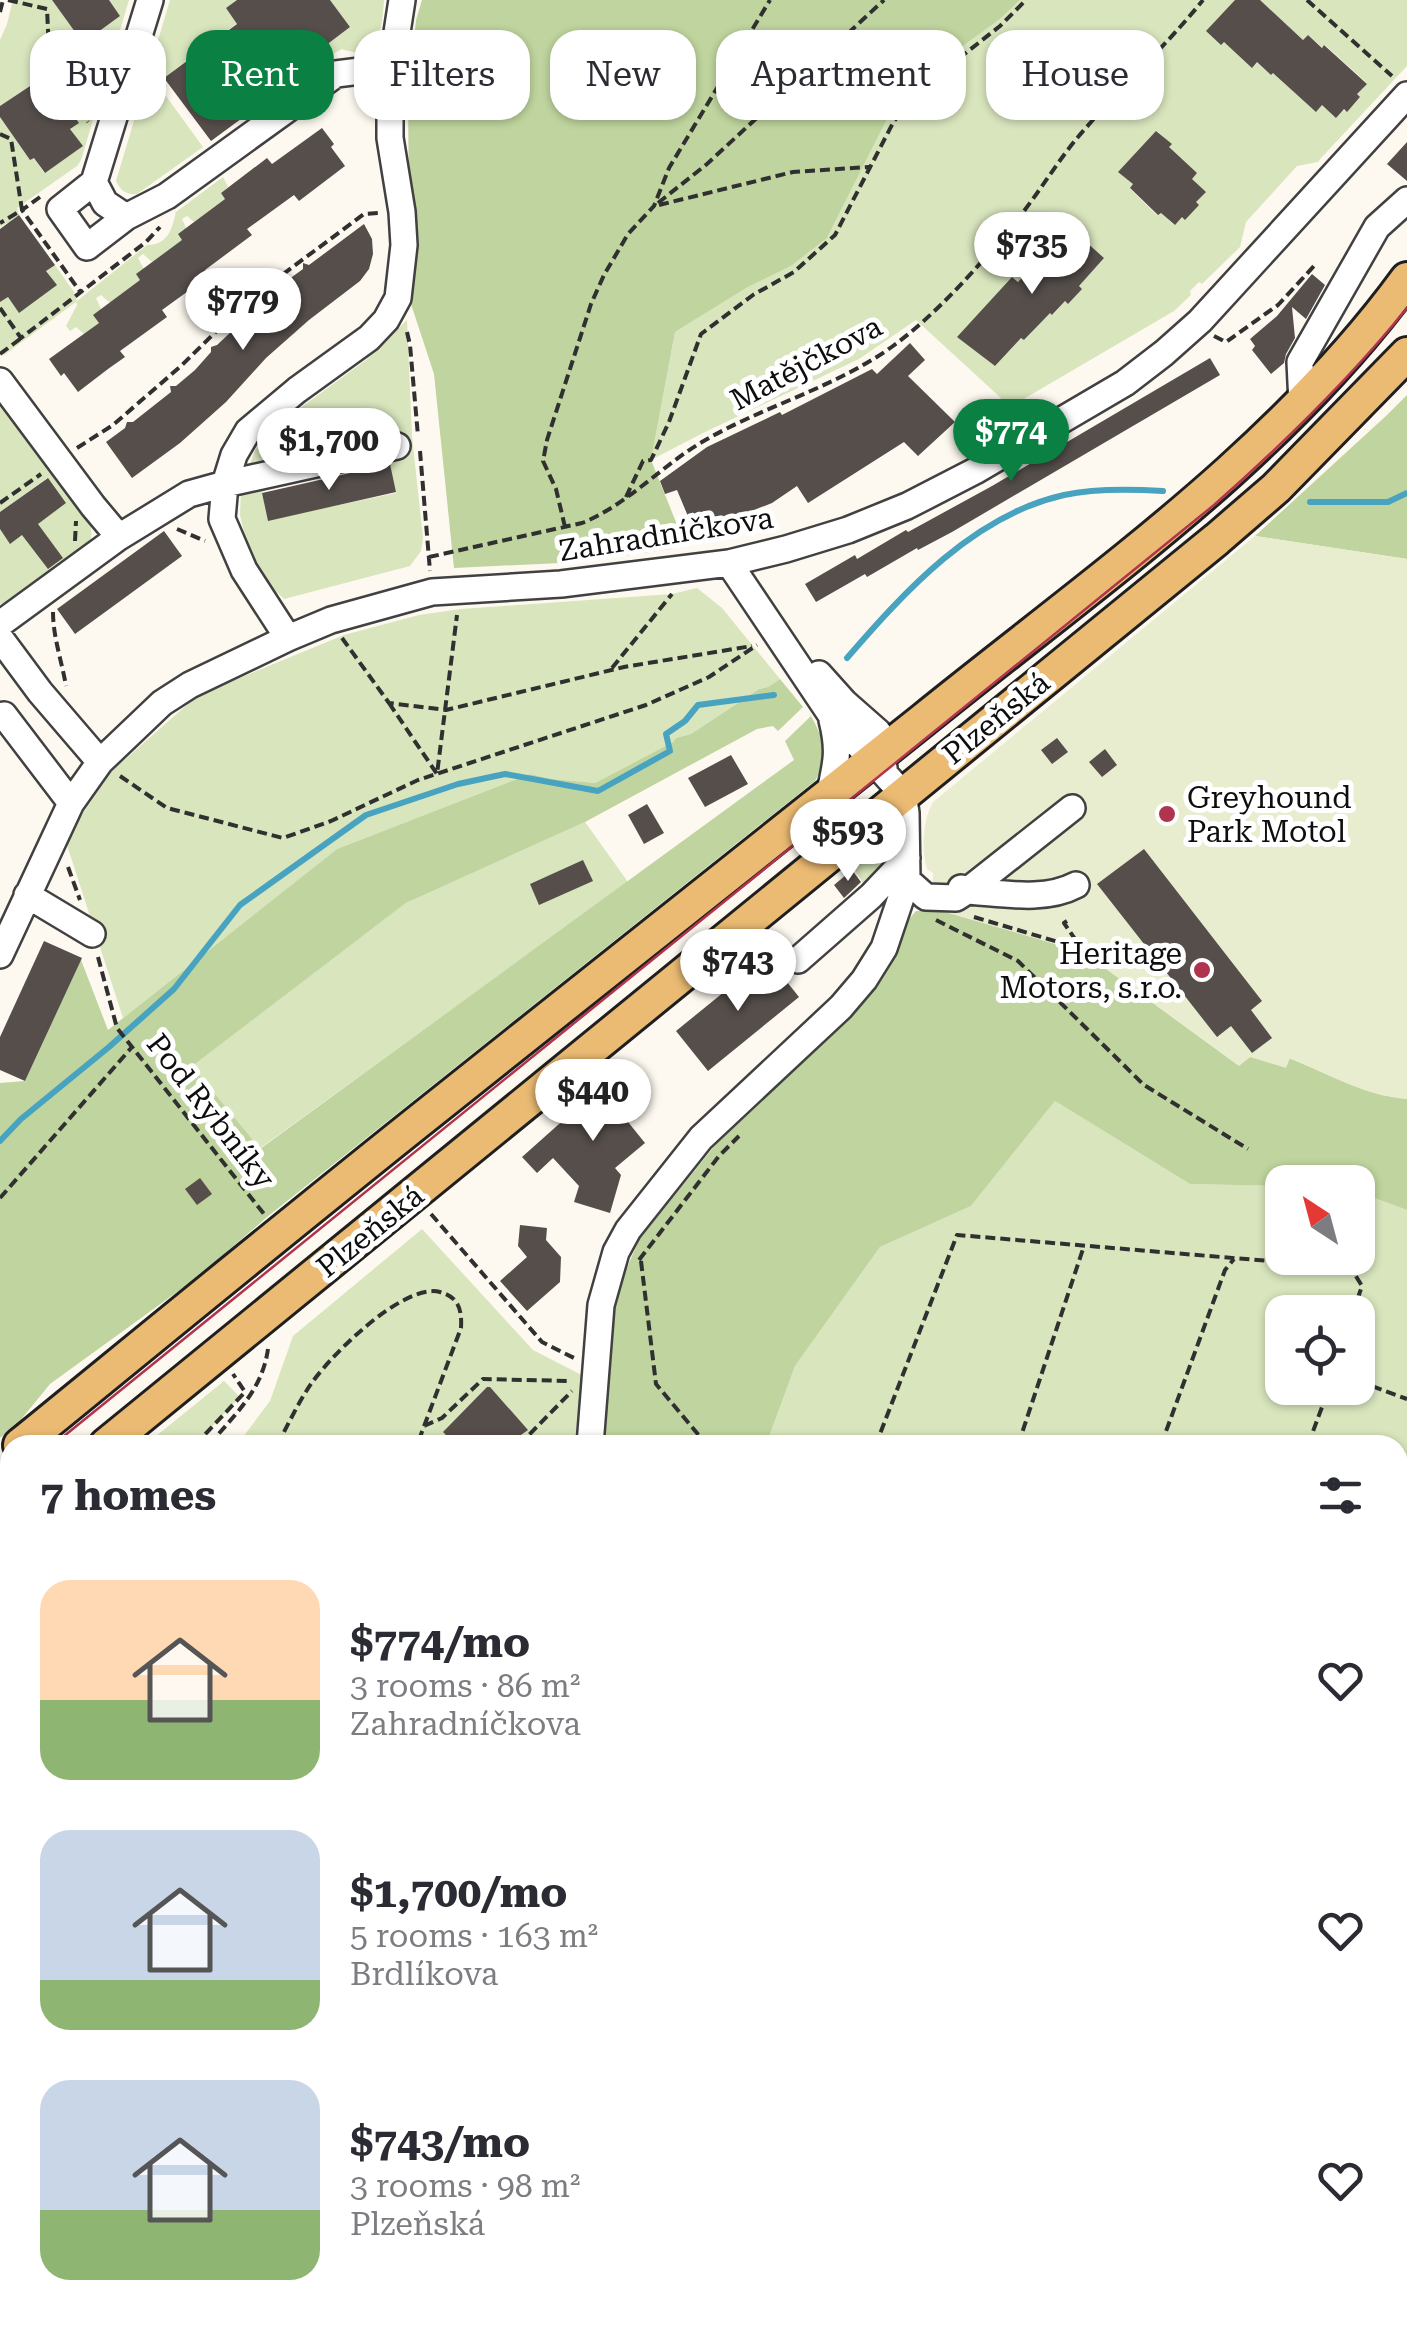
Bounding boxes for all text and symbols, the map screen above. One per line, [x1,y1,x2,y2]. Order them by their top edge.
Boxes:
chip: Buy [30,30,166,120]
chip: Rent [186,30,334,120]
chip: Filters [354,30,530,120]
chip: New [550,30,696,120]
chip: Apartment [716,30,966,120]
chip: House [986,30,1164,120]
pin: $735 [973,212,1091,297]
text: $735 [996,225,1068,263]
pin: $779 [184,268,302,353]
text: $779 [207,281,279,319]
street label: Matějčkova [724,309,888,417]
pin: $774 [952,399,1070,484]
pin: $1,700 [248,408,410,493]
text: $774 [975,412,1047,450]
text: $1,700 [279,421,379,459]
street label: Zahradníčkova [556,500,776,568]
street label: Plzeňská [936,665,1056,771]
place label: Greyhound Park Motol [1187,780,1352,849]
pin: $593 [789,799,907,884]
marker: Greyhound Park Motol [1156,803,1178,825]
text: $593 [812,812,884,850]
pin: $743 [679,929,797,1014]
place label: Heritage Motors, s.r.o. [1000,936,1182,1005]
text: $743 [702,942,774,980]
marker: Heritage Motors, s.r.o. [1191,959,1213,981]
street label: Pod Rybníky [140,1027,282,1195]
pin: $440 [534,1059,652,1144]
text: $440 [557,1072,629,1110]
north arrow [1265,1165,1375,1275]
map controls [1265,1165,1375,1405]
street label: Plzeňská [310,1178,430,1284]
button: locate [1265,1295,1375,1405]
icon: filters [1313,1468,1368,1523]
text: 7 homes [40,1471,216,1520]
text: $774/mo [350,1618,530,1667]
icon: home [120,1620,240,1740]
icon: heart [1313,1653,1368,1708]
text: 3 rooms · 86 m² [350,1667,580,1705]
text: Zahradníčkova [350,1705,581,1743]
text: $1,700/mo [350,1868,567,1917]
icon: home [120,1870,240,1990]
icon: heart [1313,1903,1368,1958]
text: 5 rooms · 163 m² [350,1917,598,1955]
text: Brdlíkova [350,1955,498,1993]
text: $743/mo [350,2118,530,2167]
icon: home [120,2120,240,2240]
icon: heart [1313,2153,1368,2208]
text: 3 rooms · 98 m² [350,2167,580,2205]
text: Plzeňská [350,2205,485,2243]

